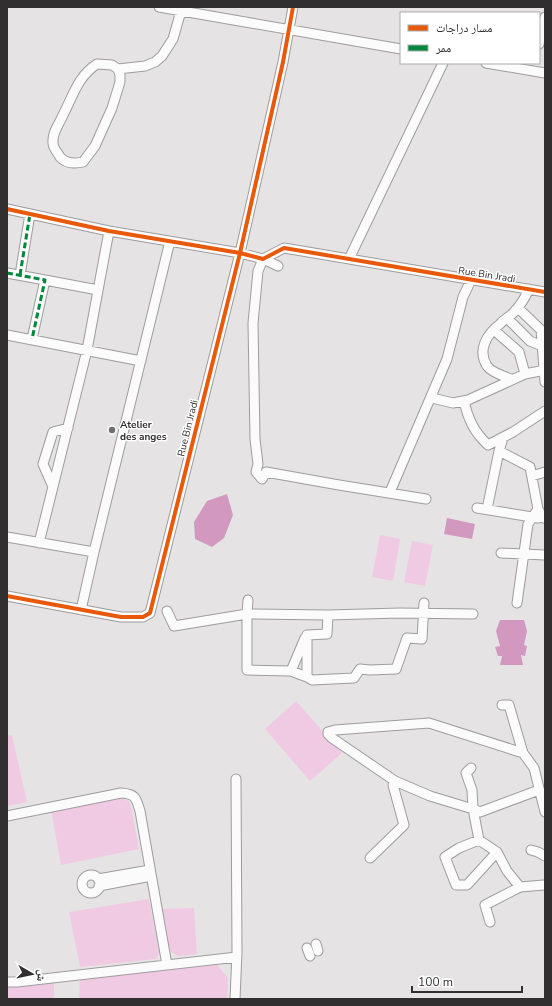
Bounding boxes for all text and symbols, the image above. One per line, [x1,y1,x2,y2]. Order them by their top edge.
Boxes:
legend [400,12,540,64]
text: مسار دراجات [436,20,493,36]
text: ممر [435,40,451,56]
street label: Rue Bin Jradi [457,264,516,286]
street label: Rue Bin Jradi [174,399,202,458]
place label: Atelier des anges [120,418,167,444]
marker: Atelier des anges [107,425,117,435]
north arrow [12,954,52,994]
scale bar [412,968,522,994]
text: ش [33,969,50,983]
text: 100 m [418,974,453,990]

